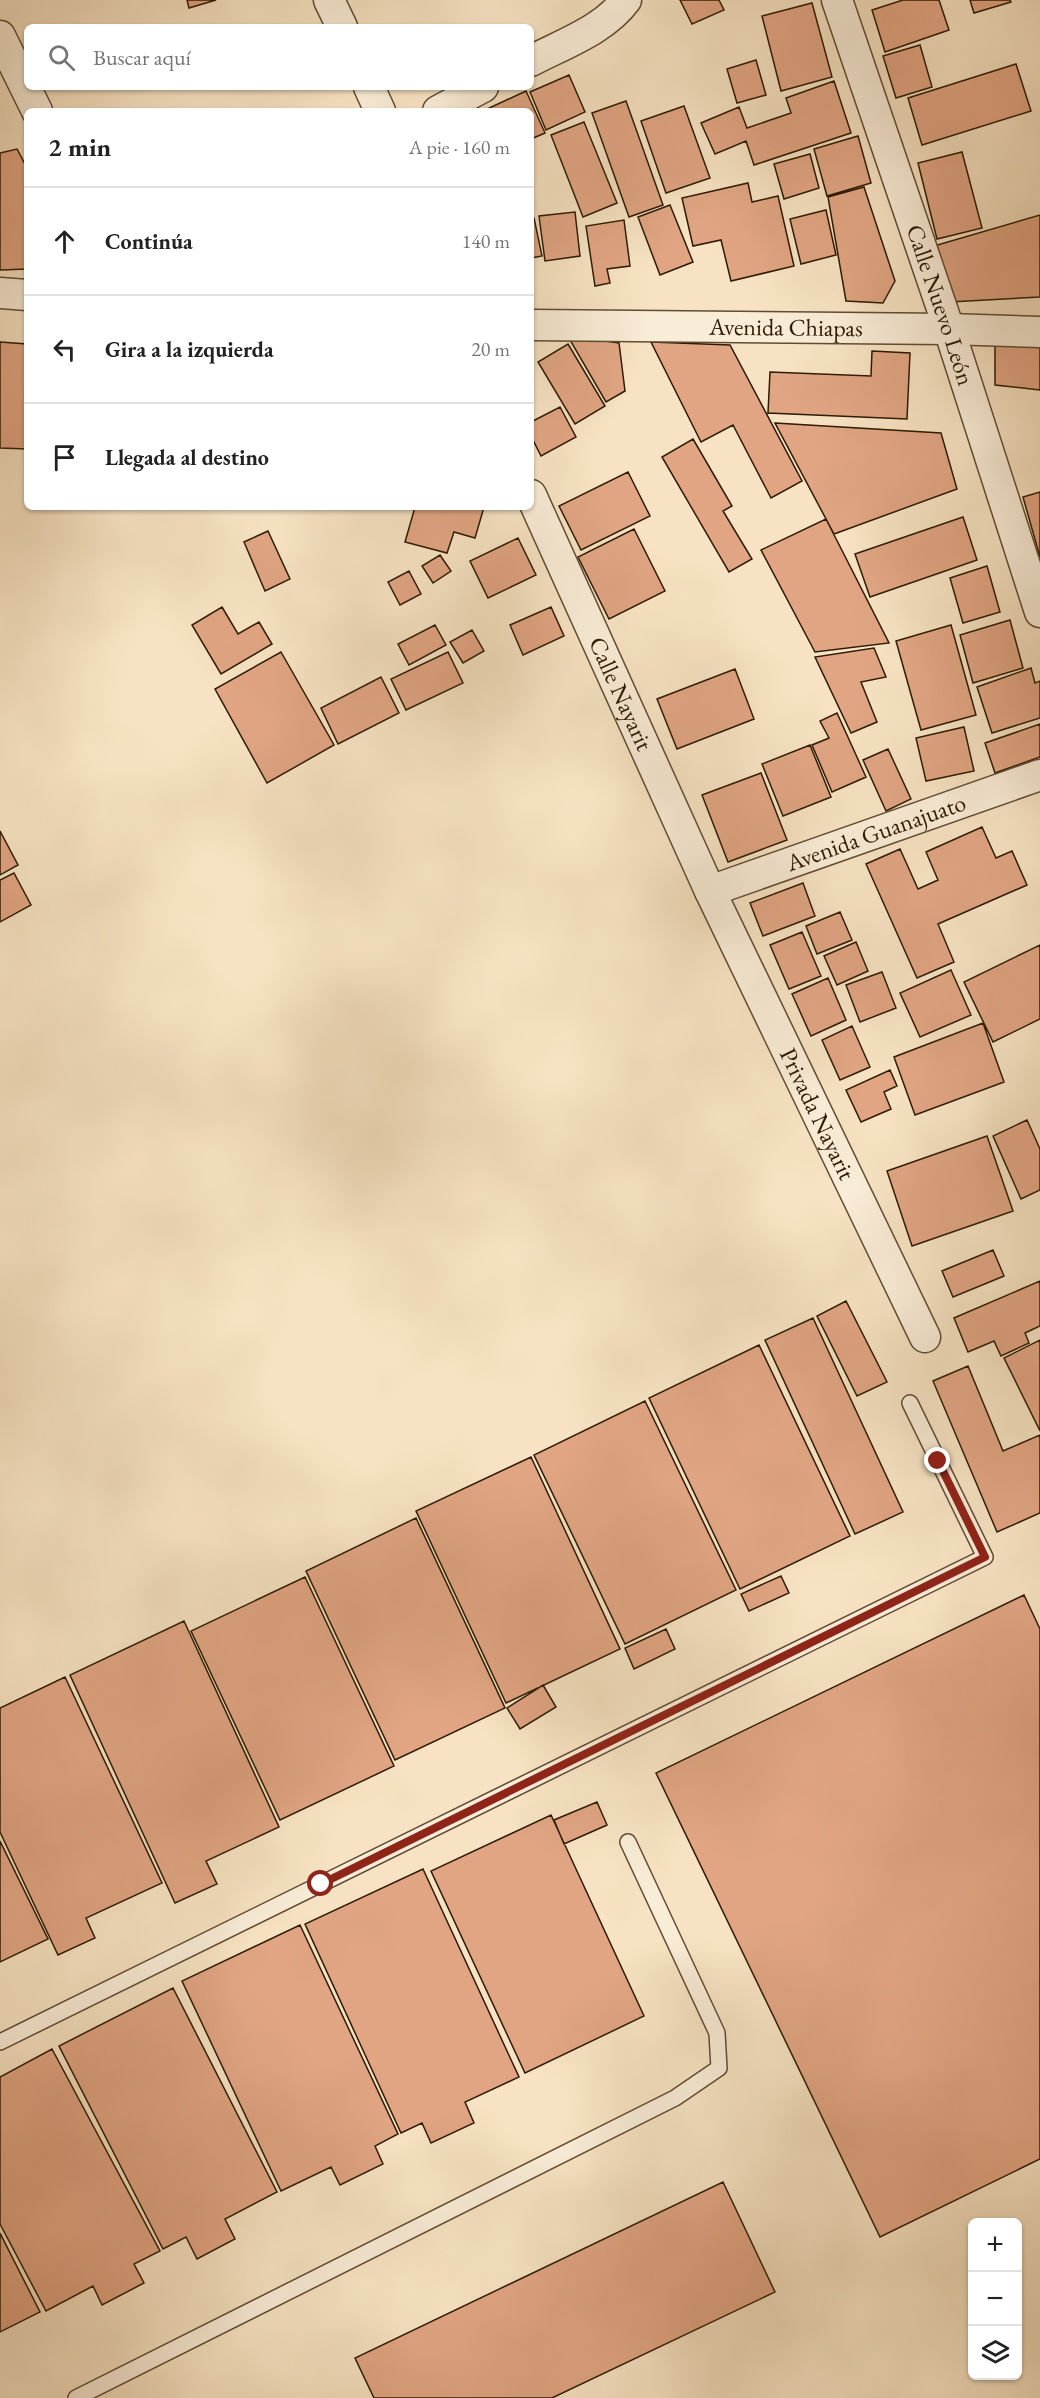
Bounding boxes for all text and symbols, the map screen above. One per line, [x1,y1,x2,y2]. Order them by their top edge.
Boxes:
search box [24,24,534,90]
icon: search [45,41,78,74]
text: Buscar aquí [93,43,191,72]
text: 2 min [48,130,111,164]
text: A pie · 160 m [409,134,510,160]
street label: Calle Nuevo León [900,220,982,389]
icon: ahead [48,225,81,258]
text: Continúa [105,227,193,256]
text: 140 m [462,228,510,254]
street label: Avenida Chiapas [708,311,863,343]
icon: left [48,333,81,366]
text: Gira a la izquierda [105,335,274,364]
text: 20 m [471,336,510,362]
icon: arrive [48,441,81,474]
text: Llegada al destino [105,443,269,472]
street label: Calle Nayarit [582,632,661,756]
street label: Avenida Guanajuato [781,786,970,878]
street label: Privada Nayarit [773,1043,863,1185]
route end [924,1447,950,1473]
route start [307,1870,333,1896]
map controls [968,2218,1022,2380]
button: + [968,2218,1022,2272]
button: − [968,2272,1022,2326]
button: layers [968,2326,1022,2380]

